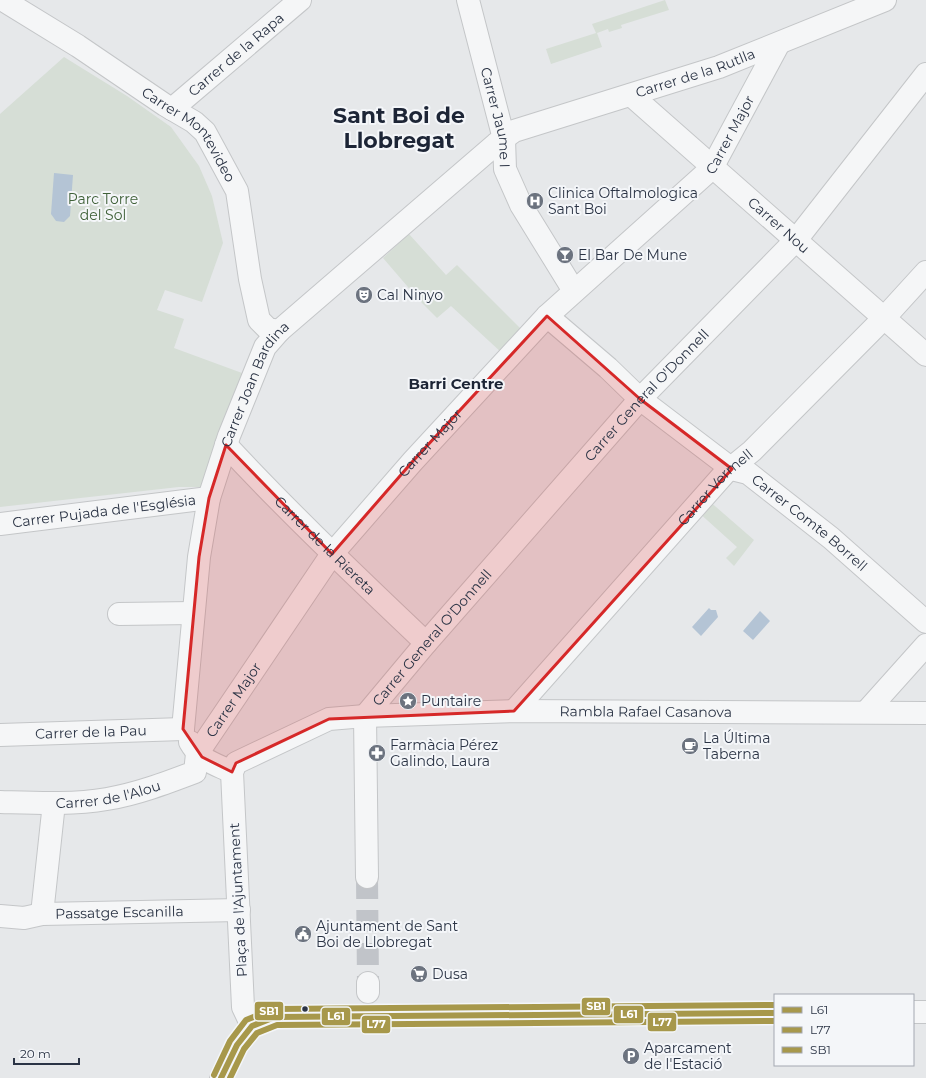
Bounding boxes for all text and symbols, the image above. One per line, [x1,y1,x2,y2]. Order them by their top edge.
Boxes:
street label: Carrer de la Rapa [184,9,288,100]
street label: Carrer de la Rutlla [633,44,758,102]
street label: Carrer Jaume I [477,65,514,168]
street label: Carrer Montevideo [138,83,240,185]
street label: Carrer Major [702,92,758,178]
district label: Sant Boi de Llobregat [333,102,465,154]
place label: Clinica Oftalmologica Sant Boi [548,184,698,218]
park label: Parc Torre del Sol [68,190,138,224]
hospital icon: Clinica Oftalmologica Sant Boi [525,191,545,211]
street label: Carrer Nou [744,193,813,257]
bar icon: El Bar De Mune [555,245,575,265]
place label: El Bar De Mune [578,246,687,264]
theatre icon: Cal Ninyo [354,285,374,305]
place label: Cal Ninyo [377,286,443,304]
street label: Carrer Joan Bardina [217,317,293,450]
street label: Carrer General O'Donnell [581,325,713,465]
district label: Barri Centre [408,374,504,393]
street label: Carrer Major [394,405,466,481]
street label: Carrer Vermell [674,445,756,529]
street label: Carrer Comte Borrell [748,470,871,575]
street label: Carrer Pujada de l'Església [11,491,197,531]
street label: Carrer de la Riereta [271,492,379,599]
street label: Carrer General O'Donnell [368,566,495,710]
street label: Carrer Major [202,658,266,741]
place icon: Puntaire [398,691,418,711]
place label: Puntaire [421,692,481,710]
street label: Rambla Rafael Casanova [560,702,732,721]
street label: Carrer de la Pau [35,721,147,743]
place label: La Última Taberna [703,729,770,763]
place label: Farmàcia Pérez Galindo, Laura [390,736,498,770]
cafe icon: La Última Taberna [680,736,700,756]
pharmacy icon: Farmàcia Pérez Galindo, Laura [367,743,387,763]
street label: Carrer de l'Alou [56,776,163,812]
street label: Plaça de l'Ajuntament [225,822,251,978]
street label: Passatge Escanilla [55,902,184,923]
place label: Ajuntament de Sant Boi de Llobregat [316,917,458,951]
public building icon: Ajuntament de Sant Boi de Llobregat [293,924,313,944]
supermarket icon: Dusa [409,964,429,984]
place label: Dusa [432,965,468,983]
legend [774,994,914,1066]
line badge: SB1 [581,997,611,1016]
text: SB1 [586,999,606,1013]
line badge: SB1 [254,1001,284,1021]
text: L61 [810,1002,828,1017]
text: SB1 [259,1004,279,1018]
unlabelled marker [300,1004,310,1014]
line badge: L61 [613,1005,644,1024]
line badge: L61 [321,1007,351,1026]
text: L61 [620,1007,638,1021]
text: L61 [327,1009,345,1023]
line badge: L77 [647,1012,677,1032]
line badge: L77 [361,1015,391,1034]
text: L77 [652,1015,672,1029]
text: L77 [366,1017,386,1031]
text: L77 [810,1022,831,1037]
place label: Aparcament de l'Estació [644,1039,732,1073]
scale bar [14,1040,79,1066]
text: SB1 [810,1042,831,1057]
text: 20 m [20,1046,51,1061]
parking icon: Aparcament de l'Estació [621,1046,641,1066]

